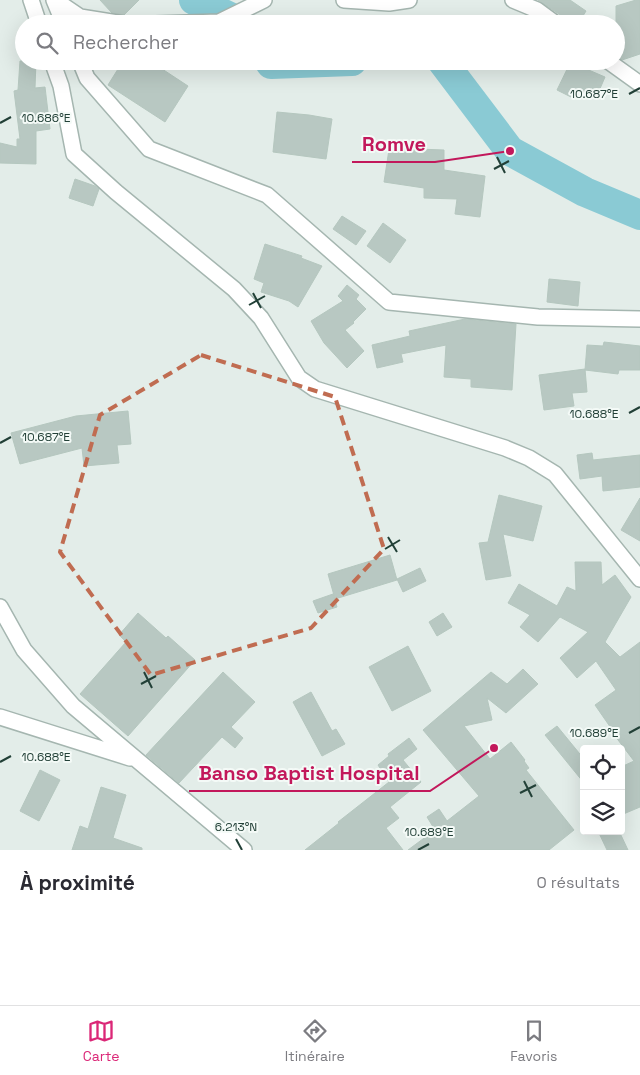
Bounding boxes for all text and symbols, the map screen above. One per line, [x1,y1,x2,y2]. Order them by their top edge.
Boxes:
search box [15,15,625,70]
icon: search [33,29,61,57]
text: Rechercher [73,30,179,55]
text: 10.687°E [570,86,618,102]
text: 10.686°E [22,110,71,126]
callout: Romve [352,127,435,162]
text: Romve [362,131,426,157]
text: 10.688°E [569,406,619,422]
text: 10.687°E [22,429,70,445]
text: 10.689°E [570,725,619,741]
map controls [580,745,625,835]
button: locate [580,745,625,790]
text: 10.688°E [21,749,71,765]
callout: Banso Baptist Hospital [189,756,430,791]
text: Banso Baptist Hospital [198,760,420,786]
button: layers [580,790,625,835]
text: 6.213°N [215,819,257,835]
text: 10.689°E [405,824,454,840]
text: À proximité [20,869,135,896]
text: 0 résultats [536,872,620,893]
tab: Carte [83,1017,119,1065]
tab: Itinéraire [285,1017,345,1065]
tab: Favoris [510,1017,557,1065]

